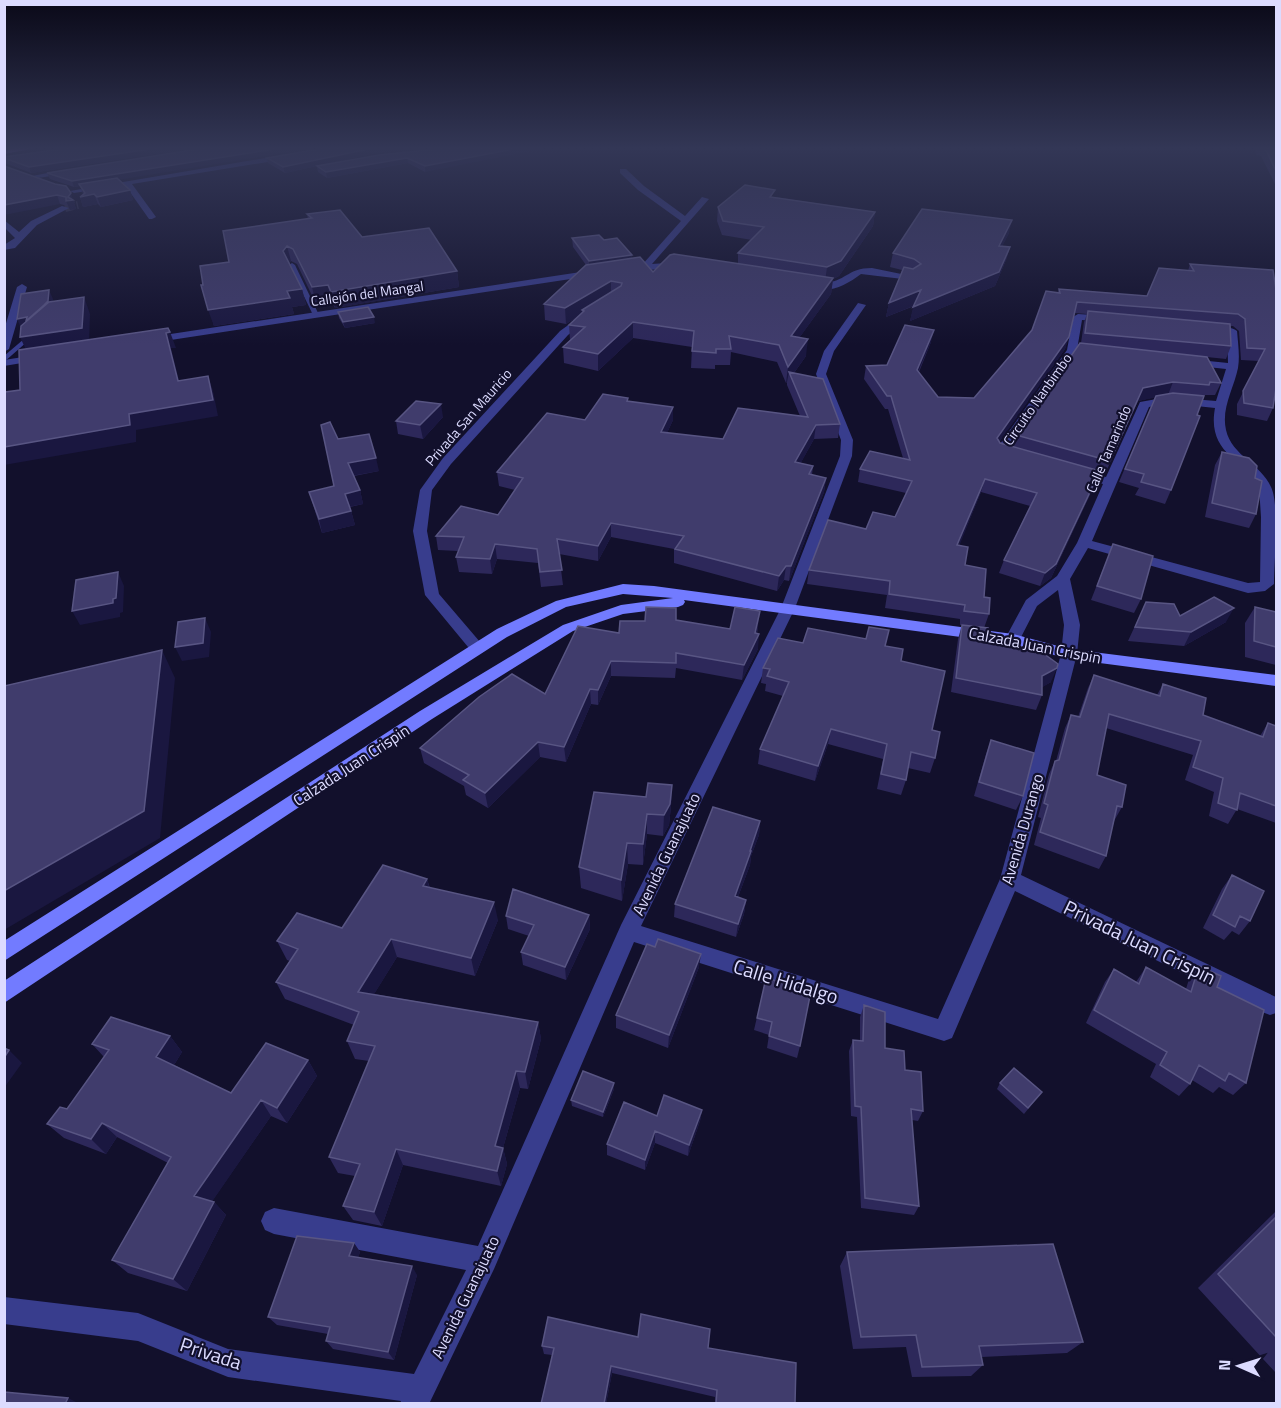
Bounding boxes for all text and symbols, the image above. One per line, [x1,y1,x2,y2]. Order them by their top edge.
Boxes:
street label: Callejón del Mangal [309,275,425,311]
street label: Circuito Nanbimbo [997,349,1077,449]
street label: Privada San Mauricio [420,364,516,470]
street label: Calle Tamarindo [1080,402,1136,496]
street label: Calzada Juan Crispin [967,620,1103,670]
street label: Calzada Juan Crispin [288,718,414,812]
street label: Avenida Durango [995,771,1049,887]
street label: Avenida Guanajuato [626,788,706,920]
street label: Privada Juan Crispín [1058,892,1222,992]
street label: Calle Hidalgo [730,950,842,1012]
street label: Avenida Guanajuato [425,1231,505,1363]
street label: Privada [176,1328,246,1378]
north arrow [1209,1336,1269,1396]
text: N [1212,1359,1236,1371]

